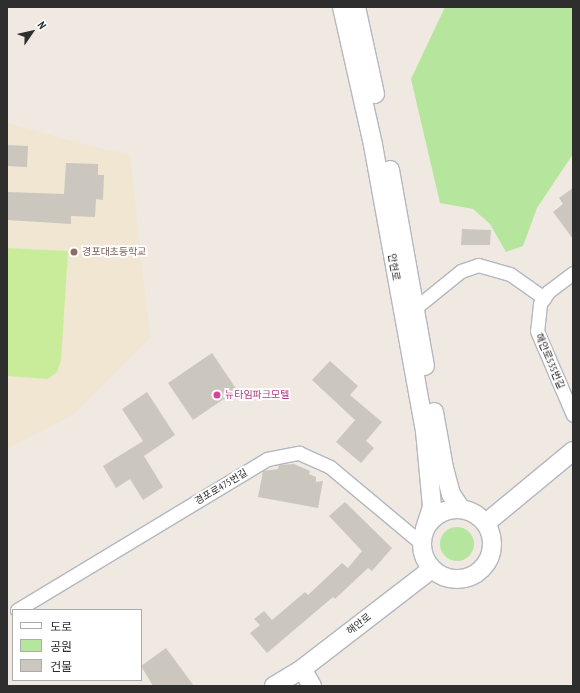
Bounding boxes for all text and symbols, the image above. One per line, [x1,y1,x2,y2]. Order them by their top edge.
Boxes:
north arrow [12,12,52,52]
text: N [34,19,49,32]
place label: 경포대초등학교 [82,246,146,258]
marker: 경포대초등학교 [69,247,79,257]
street label: 안현로 [386,252,402,282]
street label: 해안로535번길 [533,331,567,391]
place label: 뉴타임파크모텔 [225,389,289,401]
marker: 뉴타임파크모텔 [212,390,222,400]
street label: 경포로475번길 [192,467,250,507]
legend [12,609,142,681]
street label: 해안로 [344,611,374,637]
text: 도로 [50,619,72,634]
text: 공원 [50,639,72,654]
text: 건물 [50,659,72,674]

